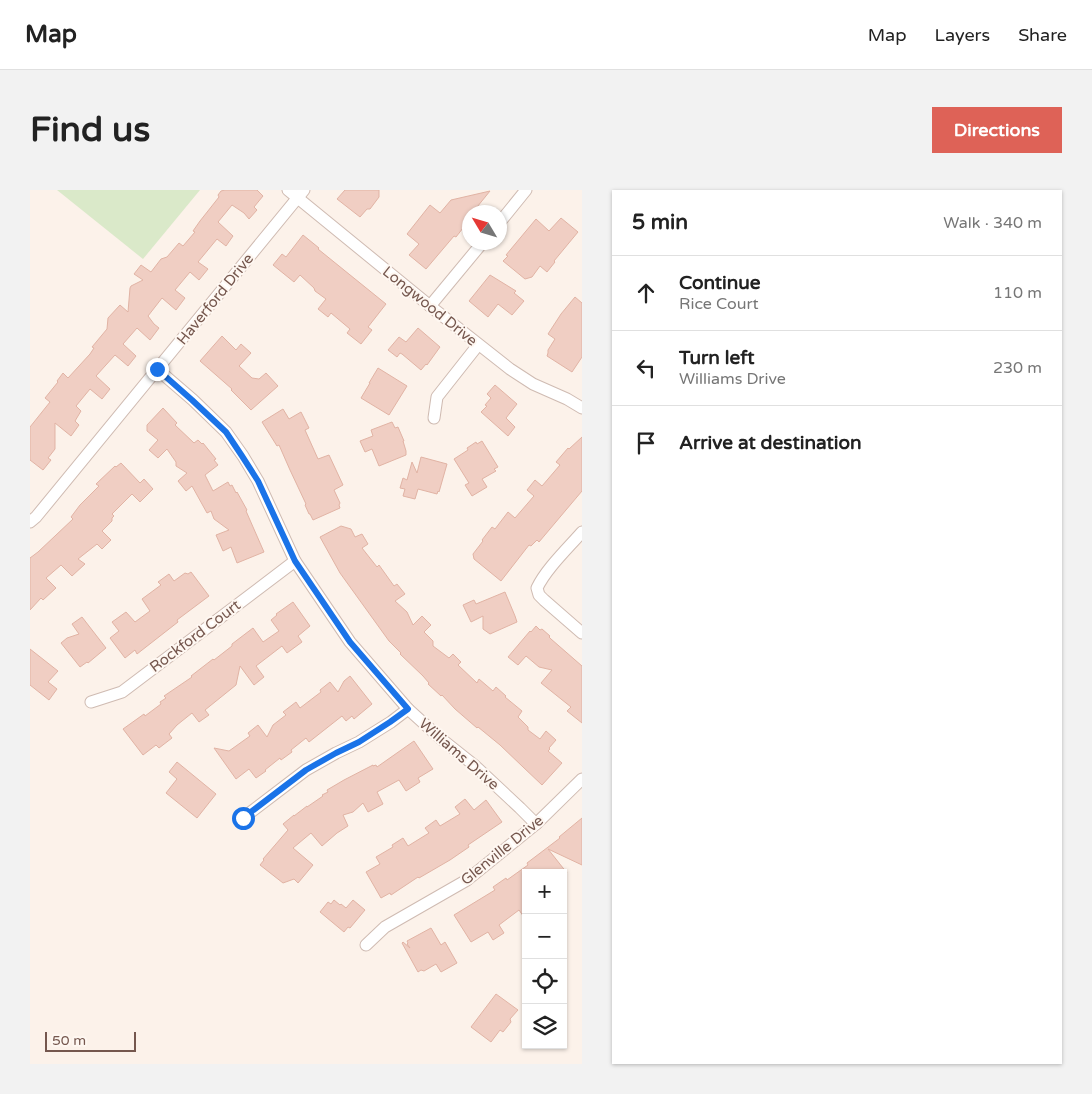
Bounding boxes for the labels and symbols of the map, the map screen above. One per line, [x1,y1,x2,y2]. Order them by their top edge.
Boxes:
north arrow [462,205,507,250]
street label: Haverford Drive [173,250,257,348]
street label: Longwood Drive [379,262,481,350]
route end [146,358,169,381]
street label: Rockford Court [146,596,244,676]
street label: Williams Drive [415,714,503,794]
route start [232,807,255,830]
street label: Glenville Drive [457,811,547,889]
scale bar [45,1029,136,1052]

